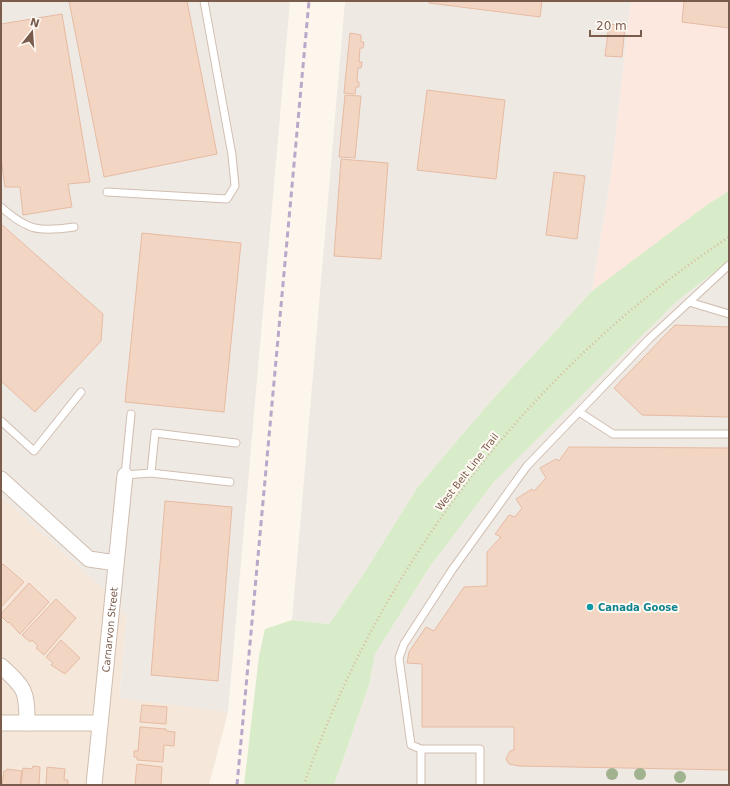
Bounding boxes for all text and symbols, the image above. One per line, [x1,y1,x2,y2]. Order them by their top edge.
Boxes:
north arrow [12,12,52,52]
scale bar [590,12,641,38]
text: N [28,15,41,30]
text: 20 m [596,19,627,33]
street label: West Belt Line Trail [433,431,501,513]
street label: Carnarvon Street [100,587,119,673]
marker: Canada Goose [585,602,595,612]
place label: Canada Goose [598,602,678,613]

